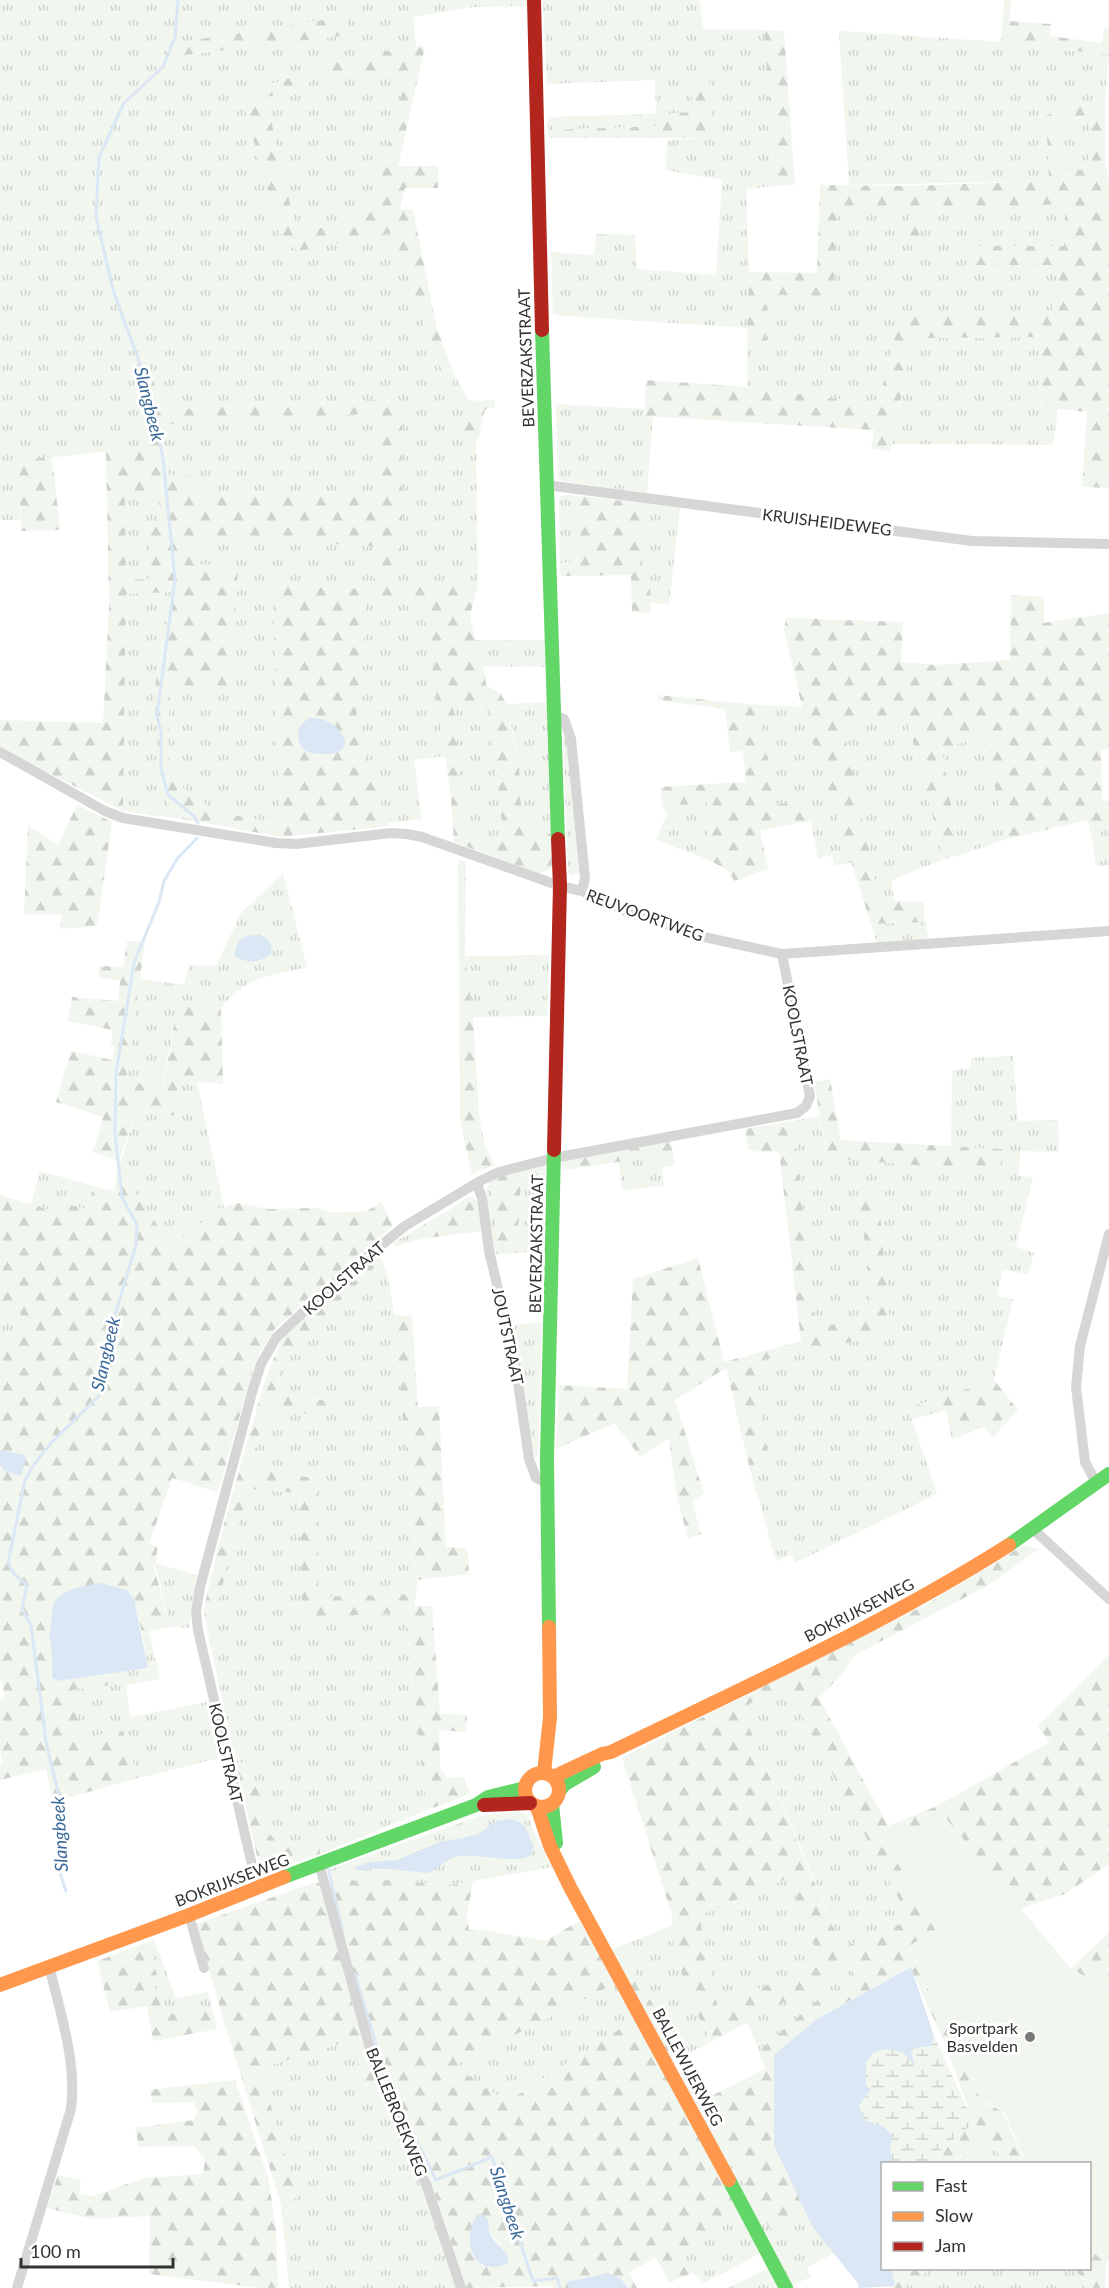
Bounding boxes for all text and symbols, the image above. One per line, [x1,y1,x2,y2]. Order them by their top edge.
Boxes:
street label: BEVERZAKSTRAAT [514,288,537,428]
water label: Slangbeek [130,364,170,444]
street label: KRUISHEIDEWEG [761,504,893,539]
street label: REUVOORTWEG [584,884,706,945]
street label: KOOLSTRAAT [779,983,818,1087]
street label: BEVERZAKSTRAAT [525,1174,546,1314]
street label: KOOLSTRAAT [299,1237,389,1318]
street label: JOUTSTRAAT [489,1286,528,1387]
water label: Slangbeek [86,1314,124,1393]
street label: BOKRIJKSEWEG [801,1574,917,1645]
street label: KOOLSTRAAT [206,1701,247,1805]
water label: Slangbeek [46,1795,72,1872]
street label: BOKRIJKSEWEG [172,1849,292,1910]
street label: BALLEWIJERWEG [649,2005,728,2129]
place label: Sportpark Basvelden [946,2018,1019,2055]
marker: Sportpark Basvelden [1023,2030,1037,2044]
street label: BALLEBROEKWEG [363,2045,432,2179]
legend [881,2162,1091,2270]
water label: Slangbeek [486,2163,530,2243]
text: Fast [935,2174,968,2196]
text: Slow [935,2204,973,2226]
scale bar [21,2231,172,2269]
text: Jam [935,2234,966,2256]
text: 100 m [30,2240,81,2262]

